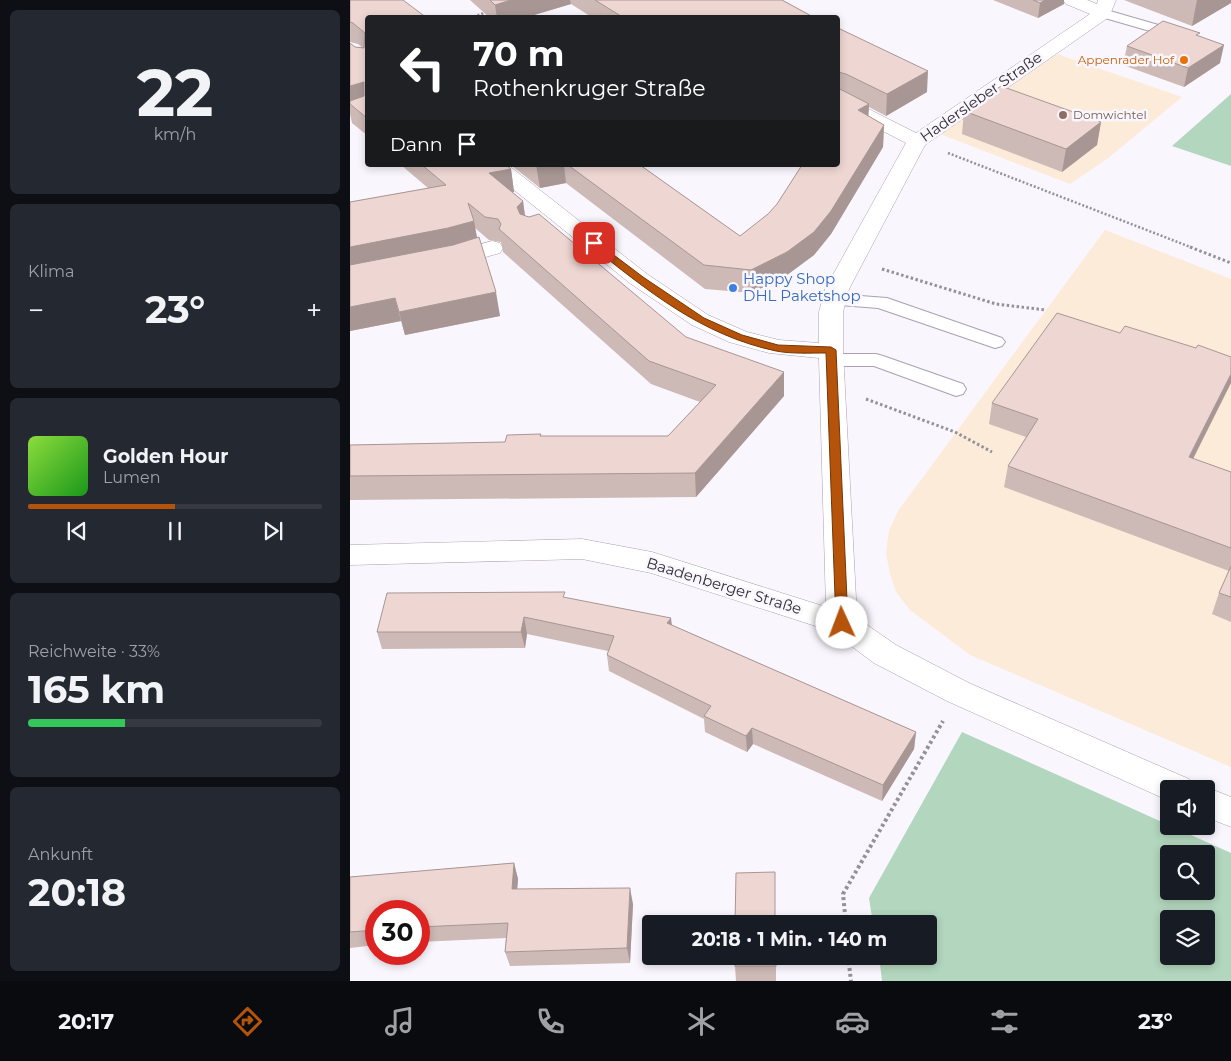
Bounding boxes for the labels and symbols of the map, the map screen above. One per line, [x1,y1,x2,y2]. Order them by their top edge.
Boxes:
street label: Hadersleber Straße [916,47,1045,146]
place label: Appenrader Hof [1078,52,1175,67]
marker: Appenrader Hof [1178,54,1190,66]
place label: Domwichtel [1073,107,1147,122]
marker: Domwichtel [1057,109,1069,121]
pin [573,222,615,264]
place label: Happy Shop DHL Paketshop [743,269,861,305]
marker: Happy Shop DHL Paketshop [727,282,739,294]
street label: Baadenberger Straße [644,553,804,618]
position arrow [815,596,867,648]
speed limit sign: 30 [365,900,430,965]

